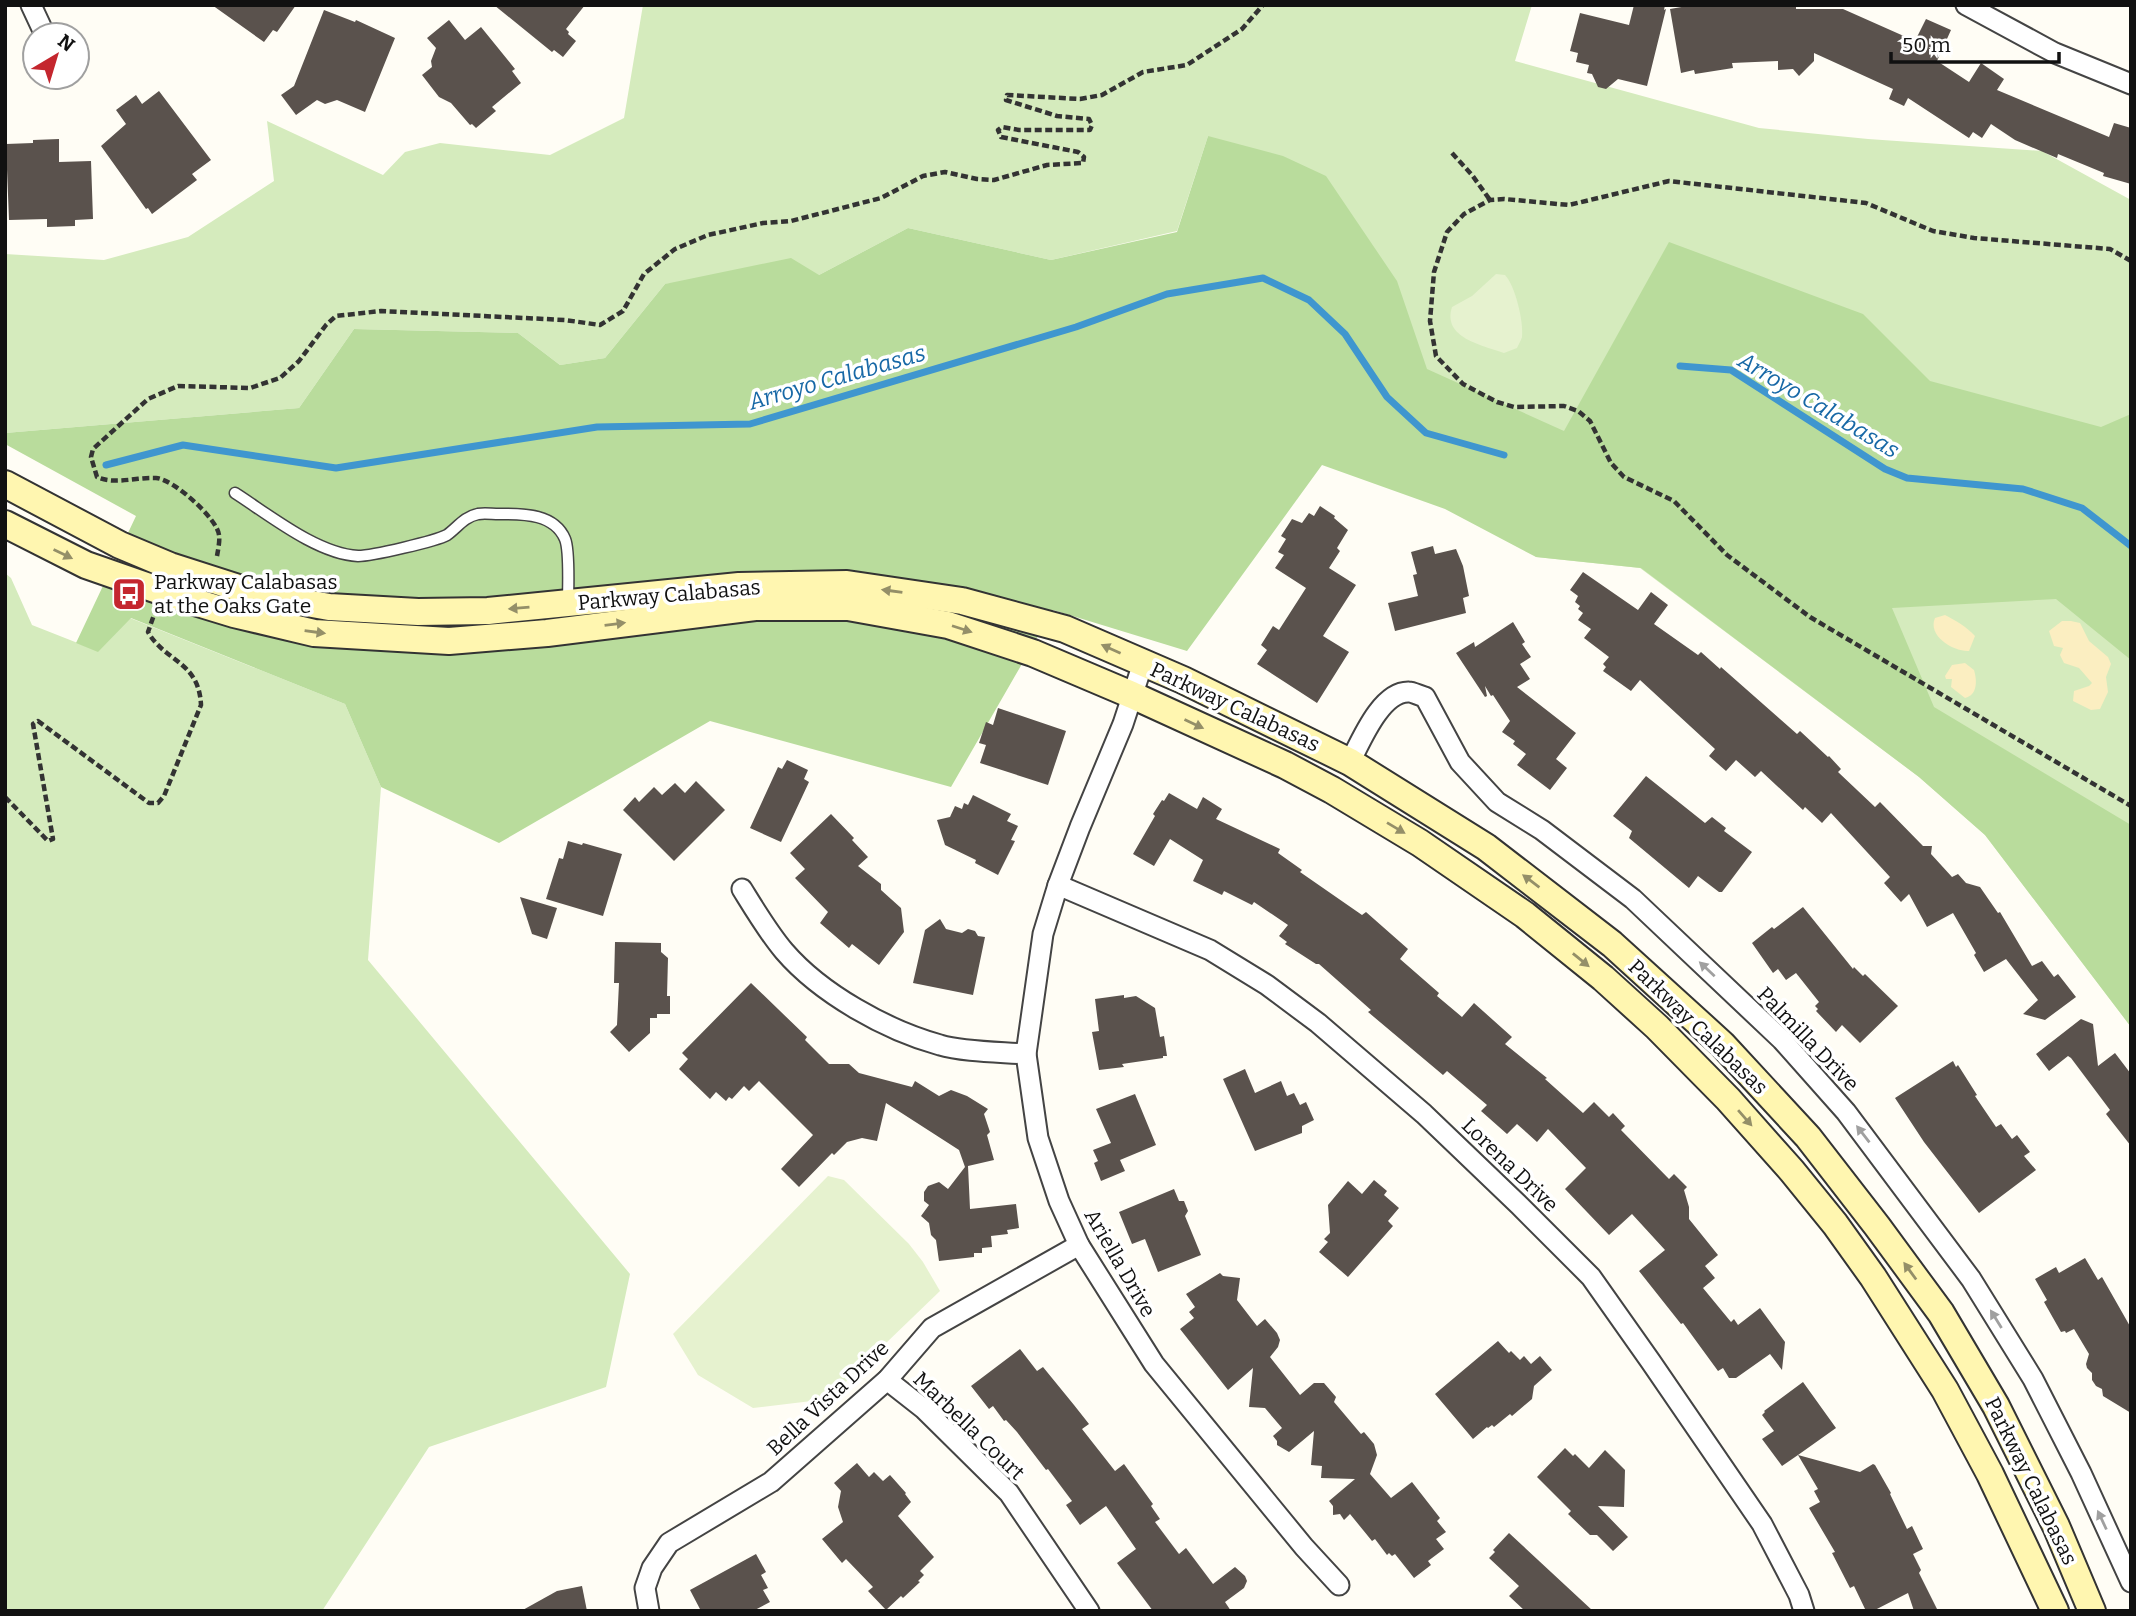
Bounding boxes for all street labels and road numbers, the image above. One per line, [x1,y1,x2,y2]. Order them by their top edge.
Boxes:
street label: Parkway Calabasas [576,574,762,616]
street label: Parkway Calabasas [1146,656,1324,758]
street label: Parkway Calabasas [1623,954,1773,1100]
street label: Palmilla Drive [1752,981,1864,1097]
street label: Lorena Drive [1456,1112,1564,1218]
street label: Ariella Drive [1079,1204,1161,1322]
street label: Bella Vista Drive [762,1335,894,1461]
street label: Marbella Court [908,1366,1030,1486]
street label: Parkway Calabasas [1979,1393,2083,1569]

